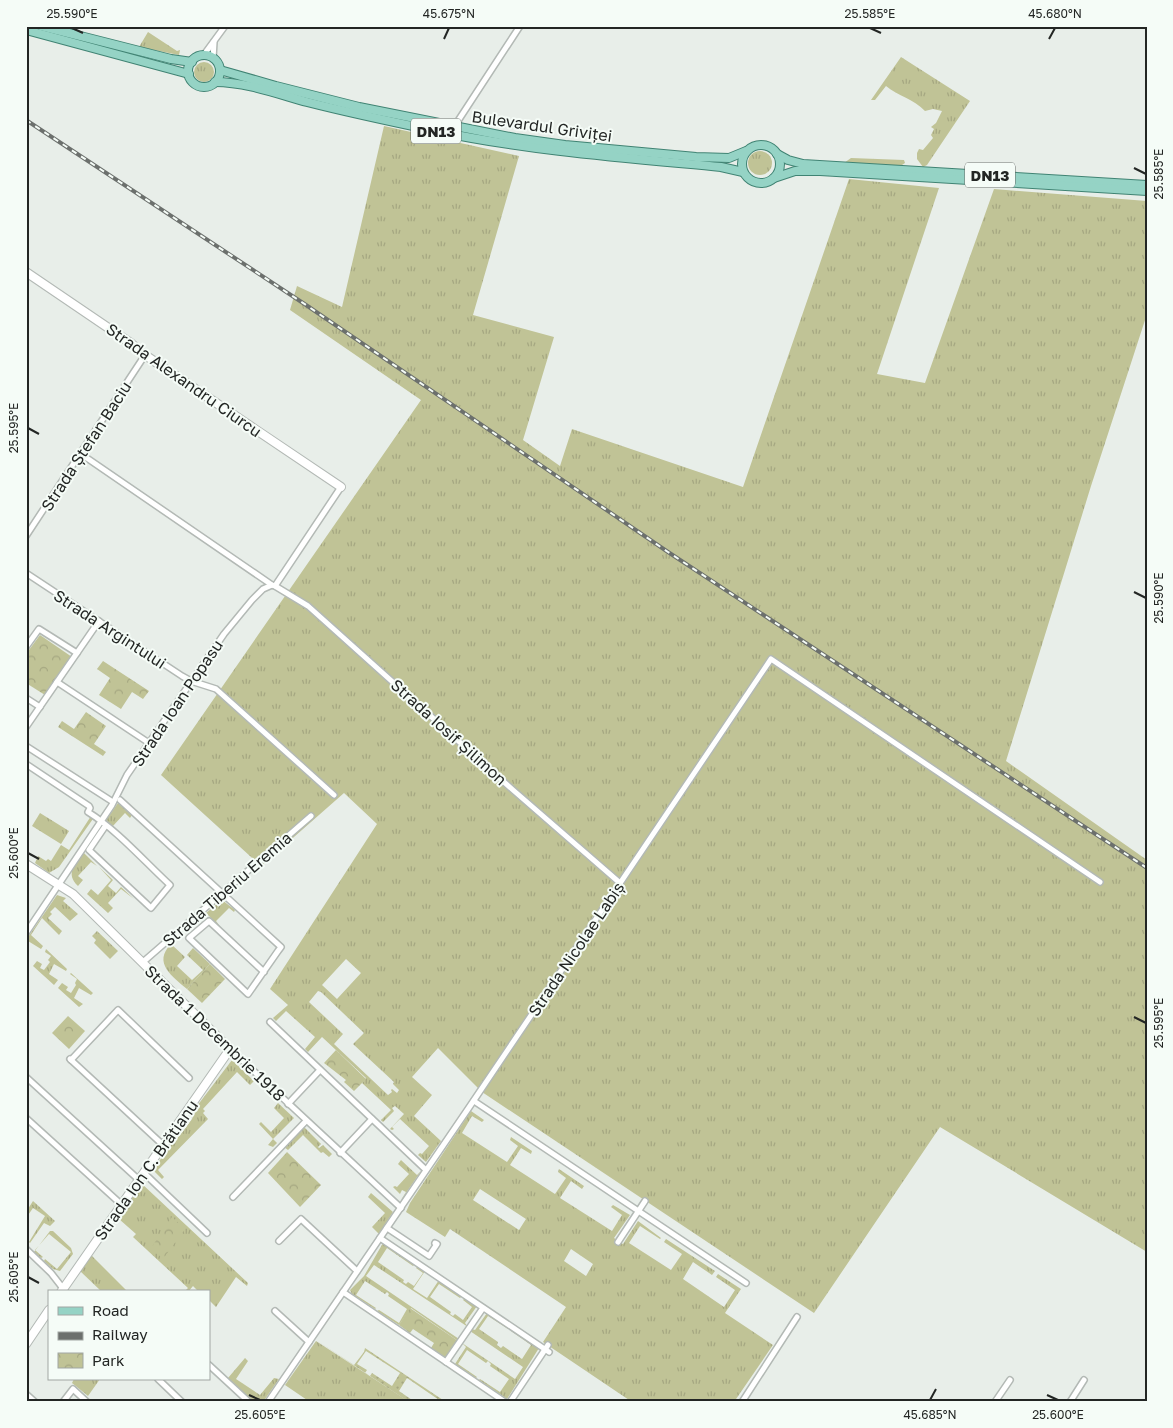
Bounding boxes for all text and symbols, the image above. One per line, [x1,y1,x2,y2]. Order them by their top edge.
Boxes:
text: 25.590°E [46,6,98,21]
text: 45.675°N [423,6,475,21]
text: 25.585°E [845,6,895,21]
text: 45.680°N [1028,6,1082,21]
street label: Bulevardul Griviței [471,106,613,146]
road number: DN13 [411,118,461,144]
text: 25.585°E [1151,149,1166,199]
road number: DN13 [965,162,1015,188]
street label: Strada Alexandru Ciurcu [102,319,266,441]
street label: Strada Ștefan Baciu [37,377,135,515]
text: 25.595°E [6,403,21,453]
text: 25.590°E [1151,572,1166,624]
street label: Strada Argintului [50,585,170,673]
street label: Strada Ioan Popasu [127,636,227,770]
street label: Strada Iosif Șilimon [387,675,511,789]
text: 25.600°E [6,827,21,879]
street label: Strada Tiberiu Eremia [158,828,296,950]
street label: Strada Nicolae Labiș [524,878,628,1020]
street label: Strada 1 Decembrie 1918 [141,961,289,1105]
text: 25.595°E [1151,998,1166,1048]
street label: Strada Ion C. Brătianu [90,1096,202,1244]
text: 25.605°E [6,1251,21,1303]
legend [48,1290,210,1380]
text: Road [92,1301,129,1319]
text: Railway [92,1325,148,1343]
text: Park [92,1351,125,1369]
text: 25.605°E [234,1407,286,1422]
text: 45.685°N [903,1407,957,1422]
text: 25.600°E [1032,1407,1084,1422]

